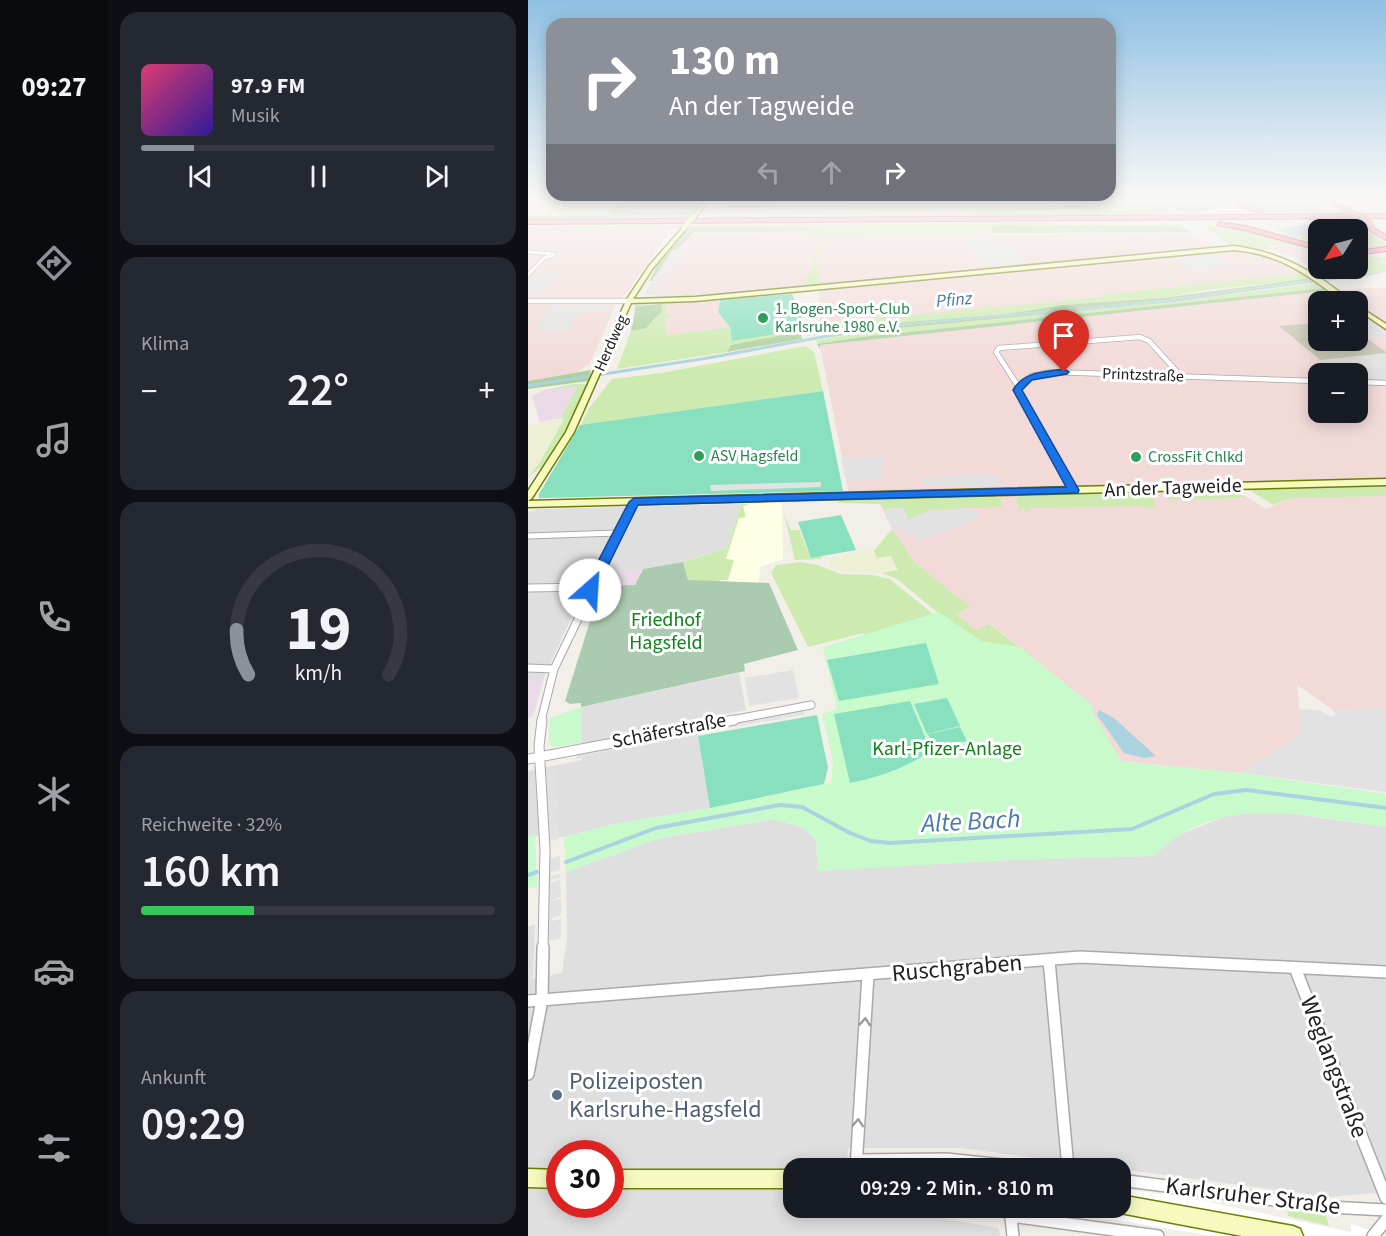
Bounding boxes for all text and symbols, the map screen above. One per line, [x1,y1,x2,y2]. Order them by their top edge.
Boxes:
text: 130 m [669,31,780,91]
icon: right [570,42,648,120]
text: 09:27 [21,68,87,107]
text: 97.9 FM [231,70,305,102]
text: An der Tagweide [669,87,854,126]
text: Musik [231,102,280,130]
icon: left [752,156,785,189]
icon: ahead [815,156,848,189]
icon: right [878,156,911,189]
icon: previous [184,160,217,193]
icon: pause [302,160,335,193]
icon: next [420,160,453,193]
north arrow [1308,219,1368,279]
map controls [1308,219,1368,423]
icon: directions [33,242,75,284]
water label: Pfinz [935,286,974,314]
button: + [1308,291,1368,351]
place label: 1. Bogen-Sport-Club Karlsruhe 1980 e.V. [775,298,910,338]
pin [1038,310,1089,372]
street label: Herdweg [589,311,633,375]
marker: 1. Bogen-Sport-Club Karlsruhe 1980 e.V. [756,311,770,325]
icon: arrive [1047,319,1080,352]
text: Klima [141,330,189,358]
text: 22° [287,359,349,423]
street label: Printzstraße [1102,363,1184,387]
button: − [1308,363,1368,423]
text: − [141,368,157,415]
text: + [479,368,495,415]
icon: music [33,419,75,461]
place label: ASV Hagsfeld [711,445,798,467]
place label: CrossFit Chlkd [1148,446,1243,468]
marker: ASV Hagsfeld [692,449,706,463]
marker: CrossFit Chlkd [1129,450,1143,464]
street label: An der Tagweide [1104,472,1242,504]
position arrow [558,558,622,622]
text: 19 [285,585,351,674]
icon: phone [33,596,75,638]
park label: Friedhof Hagsfeld [629,606,703,657]
text: km/h [294,658,342,689]
street label: Schäferstraße [609,706,729,756]
park label: Karl-Pfizer-Anlage [872,735,1022,763]
icon: climate [33,773,75,815]
water label: Alte Bach [919,800,1021,842]
text: Reichweite · 32% [141,811,282,839]
text: 160 km [141,840,281,904]
street label: Ruschgraben [890,945,1024,991]
icon: car [33,950,75,992]
street label: Weglangstraße [1291,991,1377,1143]
one-way arrow [858,1017,871,1026]
text: Ankunft [141,1064,206,1092]
place label: Polizeiposten Karlsruhe-Hagsfeld [569,1064,762,1127]
marker: Polizeiposten Karlsruhe-Hagsfeld [550,1088,564,1102]
text: 09:29 [141,1093,246,1157]
one-way arrow [851,1118,864,1127]
icon: filters [33,1127,75,1169]
speed limit sign: 30 [546,1140,624,1218]
street label: Karlsruher Straße [1164,1168,1342,1224]
text: 09:29 · 2 Min. · 810 m [860,1172,1054,1204]

